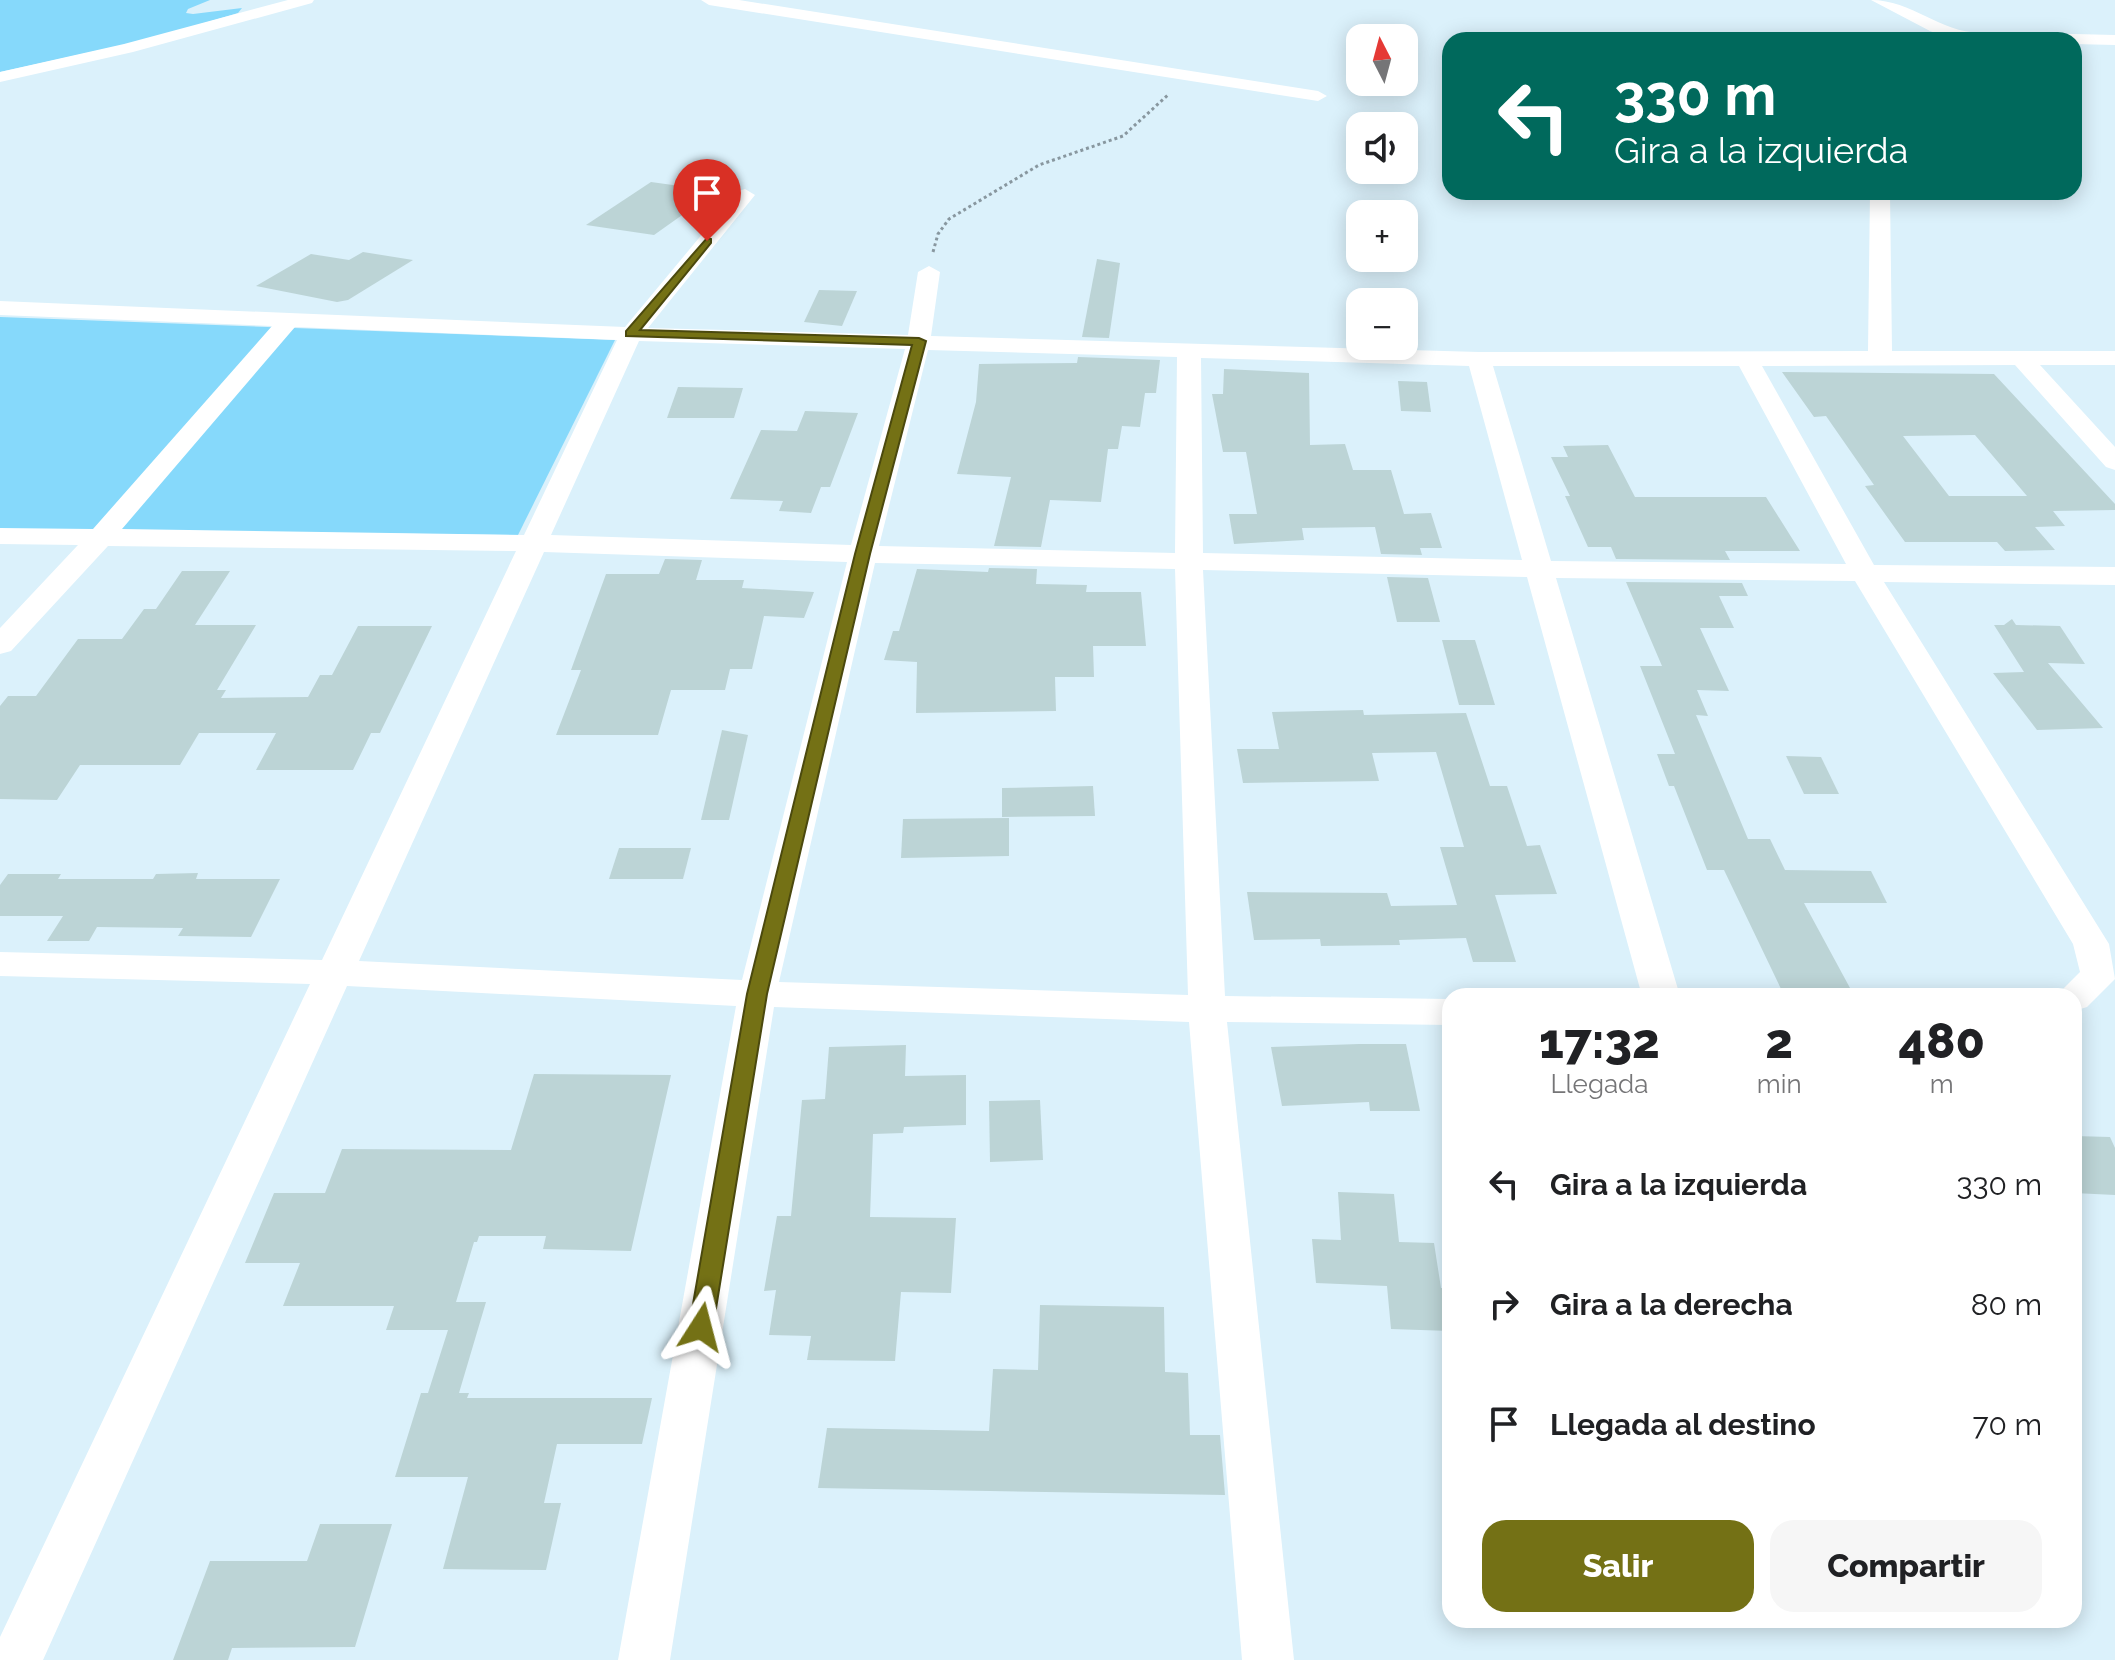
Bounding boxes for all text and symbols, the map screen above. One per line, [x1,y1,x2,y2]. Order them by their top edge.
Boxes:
north arrow [1346,24,1418,96]
map controls [1346,24,1418,360]
text: 330 m [1614,62,1776,128]
icon: left [1482,64,1586,168]
button: sound [1346,112,1418,184]
text: Gira a la izquierda [1614,129,1908,171]
pin [673,159,741,241]
icon: arrive [685,171,729,215]
button: + [1346,200,1418,272]
button: − [1346,288,1418,360]
text: 17:32 [1539,1013,1660,1069]
text: 2 [1765,1013,1793,1069]
text: 480 [1899,1013,1985,1069]
text: Llegada [1550,1069,1648,1099]
text: min [1757,1069,1802,1099]
text: m [1930,1069,1954,1099]
icon: left [1482,1162,1526,1206]
text: Gira a la izquierda [1550,1167,1807,1202]
text: 330 m [1956,1167,2042,1202]
icon: right [1482,1282,1526,1326]
position arrow [659,1285,743,1369]
text: Gira a la derecha [1550,1287,1793,1322]
text: 80 m [1971,1287,2042,1322]
icon: arrive [1482,1402,1526,1446]
text: Llegada al destino [1550,1407,1816,1442]
text: 70 m [1972,1407,2042,1442]
button: Salir [1482,1520,1754,1612]
button: Compartir [1770,1520,2042,1612]

